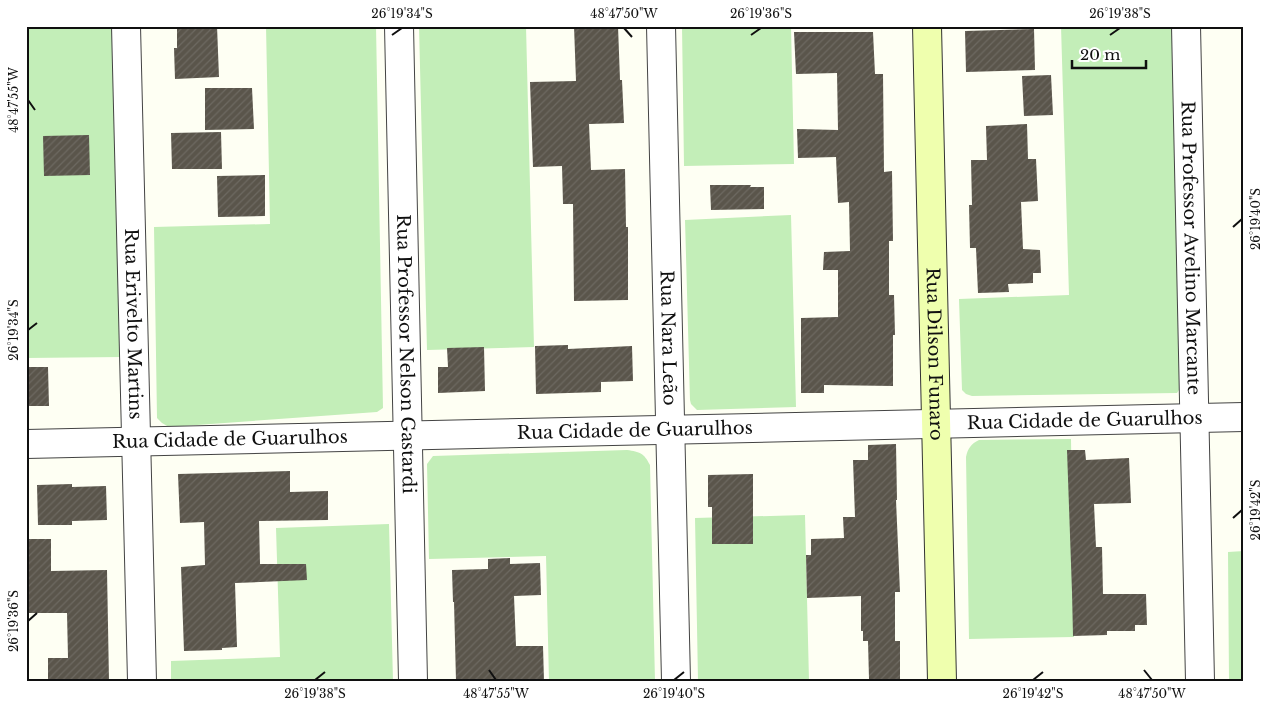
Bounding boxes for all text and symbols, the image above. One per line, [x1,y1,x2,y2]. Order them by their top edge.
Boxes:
text: 26°19'34"S [371,6,433,21]
text: 48°47'50"W [590,6,659,21]
text: 26°19'36"S [730,6,792,21]
text: 26°19'38"S [1089,6,1151,21]
scale bar [1072,38,1146,70]
text: 20 m [1080,45,1120,64]
text: 48°47'55"W [6,66,21,133]
street label: Rua Professor Avelino Marcante [1177,101,1205,395]
text: 26°19'40"S [1248,188,1263,250]
street label: Rua Professor Nelson Gastardi [392,214,420,494]
street label: Rua Erivelto Martins [120,228,147,420]
street label: Rua Dilson Funaro [922,267,947,441]
street label: Rua Nara Leão [656,270,681,406]
text: 26°19'34"S [6,299,21,361]
street label: Rua Cidade de Guarulhos [967,407,1203,434]
street label: Rua Cidade de Guarulhos [517,417,753,444]
street label: Rua Cidade de Guarulhos [112,426,348,453]
text: 26°19'42"S [1248,479,1263,541]
text: 26°19'36"S [6,590,21,652]
text: 26°19'38"S [284,686,346,701]
text: 48°47'55"W [463,686,530,701]
text: 26°19'40"S [643,686,705,701]
text: 26°19'42"S [1002,686,1064,701]
text: 48°47'50"W [1118,686,1187,701]

